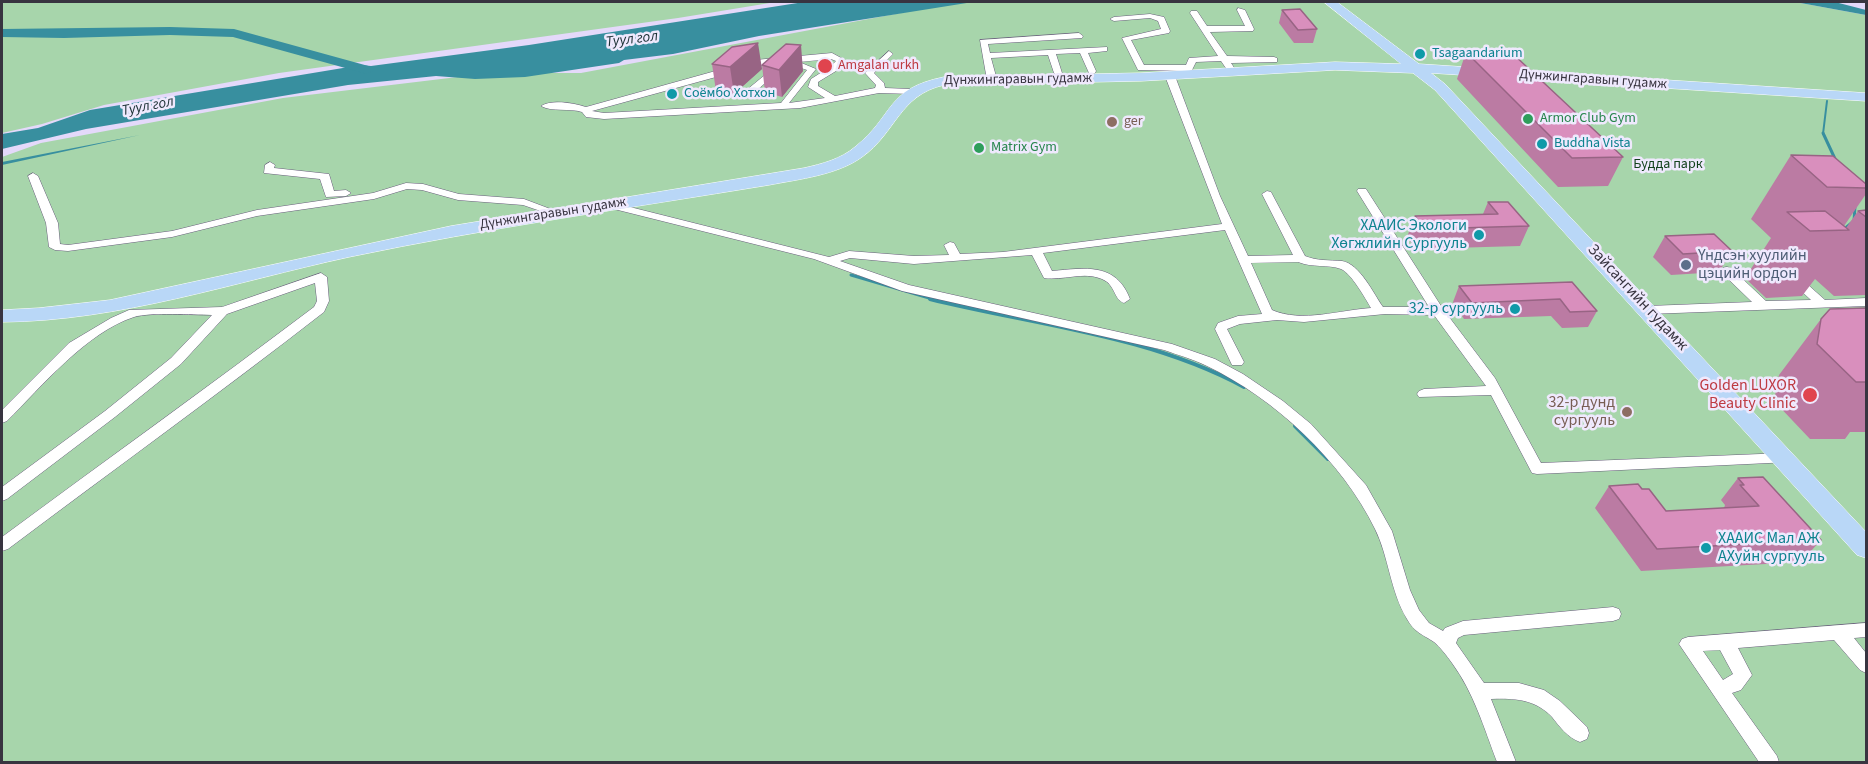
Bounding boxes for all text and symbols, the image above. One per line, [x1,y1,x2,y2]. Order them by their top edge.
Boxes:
water label: Туул гол [605,28,659,52]
place label: Tsagaandarium [1432,46,1523,62]
marker: Tsagaandarium [1413,47,1427,61]
marker: Amgalan urkh [816,57,834,75]
place label: Amgalan urkh [838,58,919,74]
street label: Дүнжингаравын гудамж [1519,66,1667,94]
street label: Дүнжингаравын гудамж [944,70,1092,90]
place label: Соёмбо Хотхон [684,86,775,102]
marker: Соёмбо Хотхон [665,87,679,101]
water label: Туул гол [120,93,176,121]
place label: Armor Club Gym [1540,111,1636,127]
marker: Armor Club Gym [1521,112,1535,126]
place label: ger [1124,114,1143,130]
marker: ger [1105,115,1119,129]
place label: Buddha Vista [1554,136,1631,152]
marker: Buddha Vista [1535,137,1549,151]
place label: Matrix Gym [991,140,1057,156]
marker: Matrix Gym [972,141,986,155]
park label: Будда парк [1633,157,1703,173]
street label: Дүнжингаравын гудамж [479,194,627,234]
place label: ХААИС Экологи Хөгжлийн Сургууль [1331,216,1467,254]
marker: ХААИС Экологи Хөгжлийн Сургууль [1472,228,1486,242]
street label: Зайсангийн гудамж [1583,241,1691,355]
place label: Үндсэн хуулийн цэцийн ордон [1698,246,1807,284]
marker: Үндсэн хуулийн цэцийн ордон [1679,258,1693,272]
place label: 32-р сургууль [1409,299,1503,319]
marker: 32-р сургууль [1508,302,1522,316]
place label: Golden LUXOR Beauty Clinic [1699,376,1796,414]
marker: Golden LUXOR Beauty Clinic [1801,386,1819,404]
place label: 32-р дунд сургууль [1549,393,1615,431]
marker: 32-р дунд сургууль [1620,405,1634,419]
place label: ХААИС Мал АЖ АХуйн сургууль [1718,529,1825,567]
marker: ХААИС Мал АЖ АХуйн сургууль [1699,541,1713,555]

